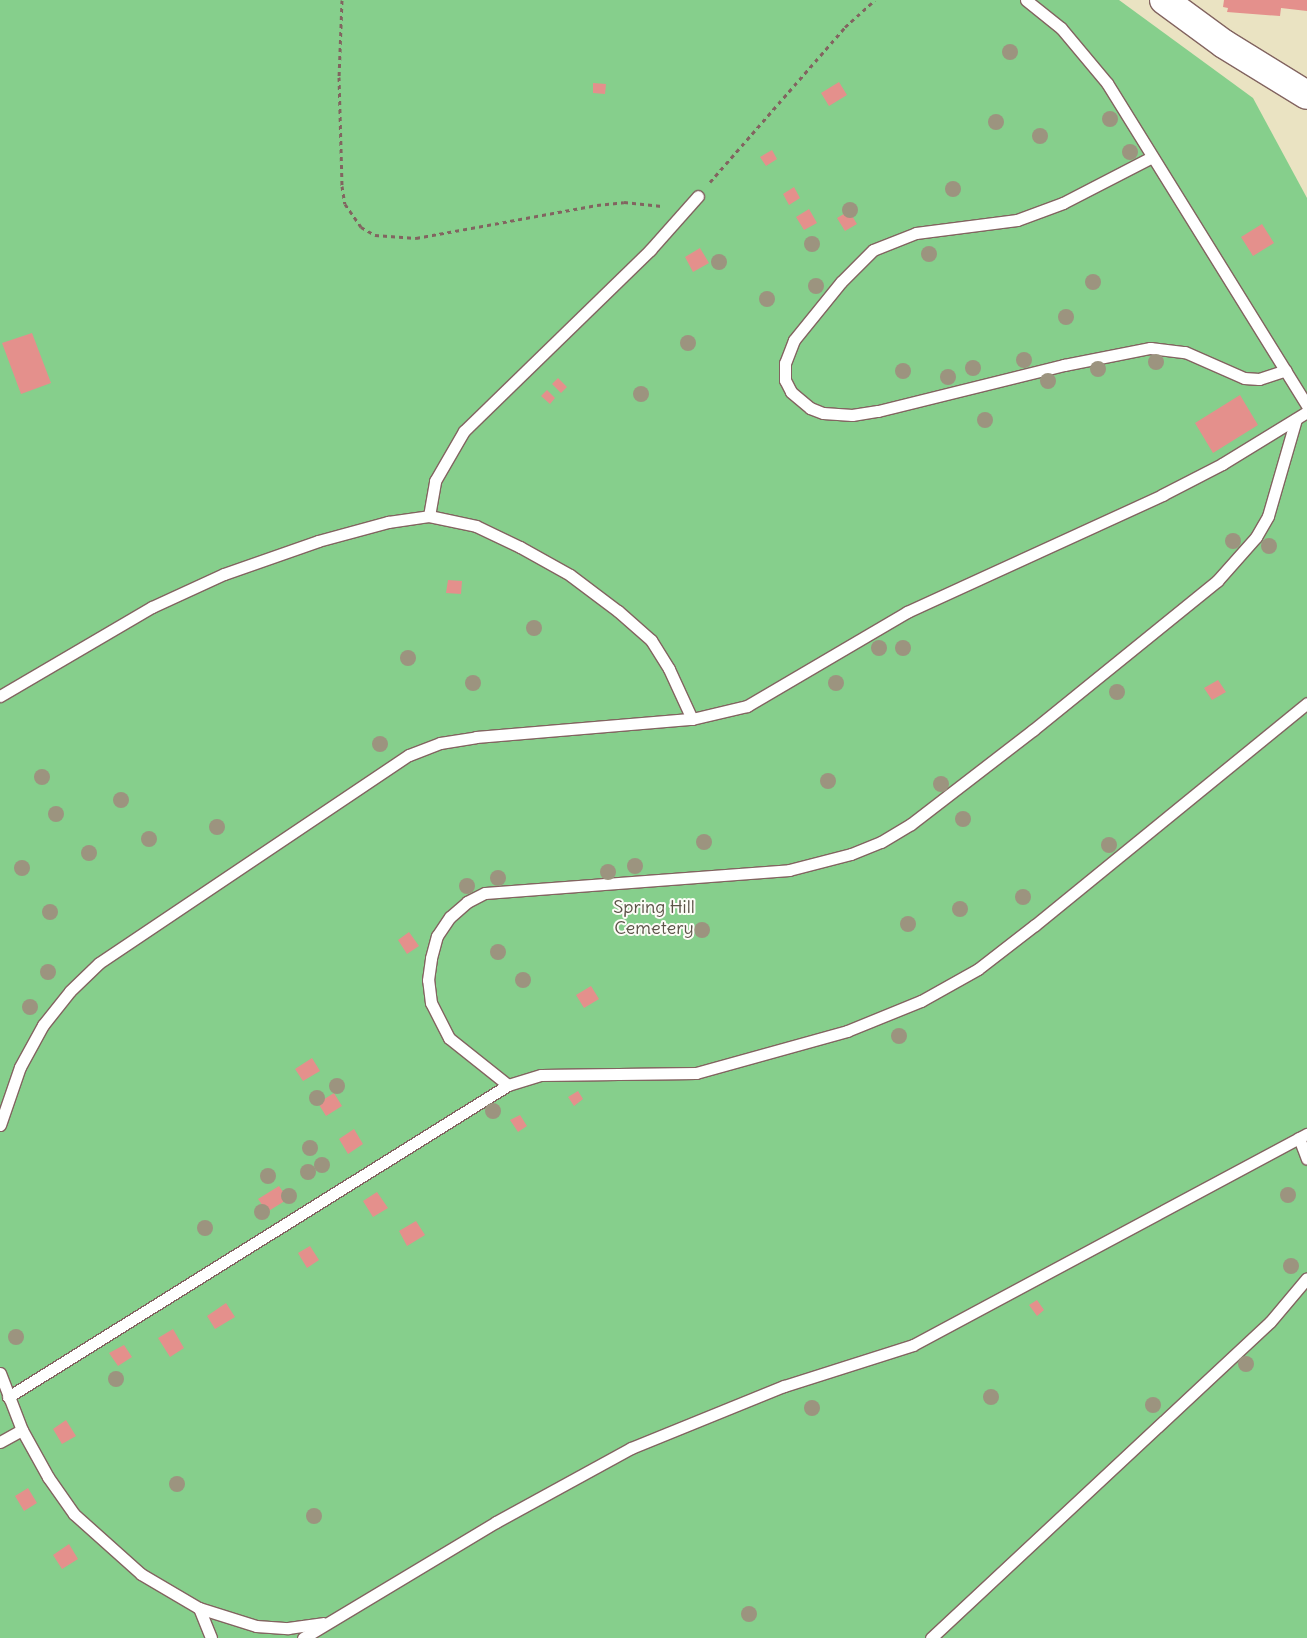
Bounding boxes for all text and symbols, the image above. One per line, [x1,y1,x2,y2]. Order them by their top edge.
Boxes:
park label: Spring Hill Cemetery [613,897,695,940]

